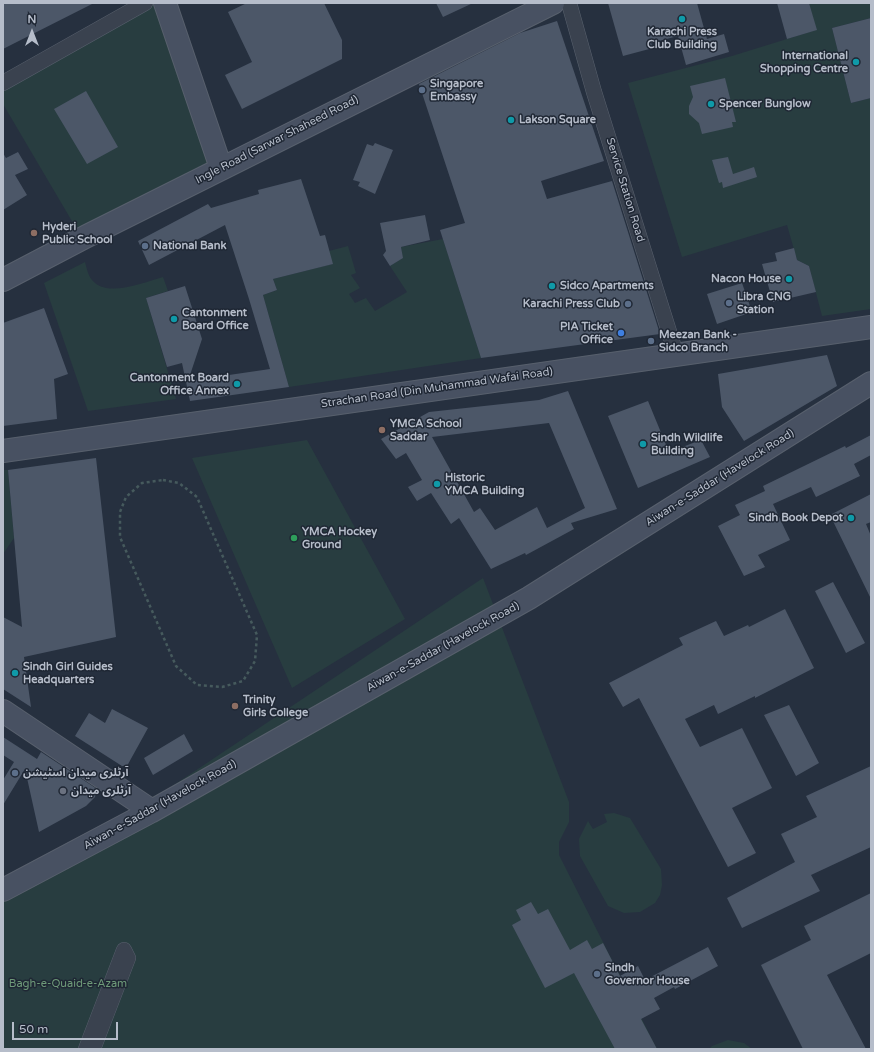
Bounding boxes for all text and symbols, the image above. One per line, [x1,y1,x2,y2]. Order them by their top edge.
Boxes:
north arrow [12,12,52,52]
text: N [28,13,36,26]
marker: Karachi Press Club Building [677,14,687,24]
place label: Karachi Press Club Building [647,25,717,51]
place label: International Shopping Centre [760,49,848,75]
marker: International Shopping Centre [851,57,861,67]
place label: Singapore Embassy [430,77,483,103]
marker: Singapore Embassy [417,85,427,95]
street label: Ingle Road (Sarwar Shaheed Road) [193,93,361,187]
place label: Spencer Bunglow [719,97,811,111]
marker: Spencer Bunglow [706,99,716,109]
place label: Lakson Square [519,113,596,127]
marker: Lakson Square [506,115,516,125]
street label: Service Station Road [603,136,647,244]
place label: Hyderi Public School [42,220,113,246]
marker: Hyderi Public School [29,228,39,238]
place label: National Bank [153,239,226,253]
marker: National Bank [140,241,150,251]
place label: Nacon House [711,272,781,286]
marker: Nacon House [784,274,794,284]
place label: Sidco Apartments [560,279,654,293]
marker: Sidco Apartments [547,281,557,291]
place label: Libra CNG Station [737,290,791,316]
place label: Karachi Press Club [523,297,620,311]
marker: Libra CNG Station [724,298,734,308]
marker: Karachi Press Club [623,299,633,309]
place label: Cantonment Board Office [182,306,249,332]
marker: Cantonment Board Office [169,314,179,324]
place label: PIA Ticket Office [560,320,613,346]
marker: PIA Ticket Office [616,328,626,338]
place label: Meezan Bank - Sidco Branch [659,328,737,354]
marker: Meezan Bank - Sidco Branch [646,336,656,346]
street label: Strachan Road (Din Muhammad Wafai Road) [320,365,554,411]
place label: Cantonment Board Office Annex [130,371,229,397]
marker: Cantonment Board Office Annex [232,379,242,389]
place label: YMCA School Saddar [390,417,462,443]
marker: YMCA School Saddar [377,425,387,435]
street label: Aiwan-e-Saddar (Havelock Road) [643,427,797,529]
place label: Sindh Wildlife Building [651,431,723,457]
marker: Sindh Wildlife Building [638,439,648,449]
place label: Historic YMCA Building [445,471,524,497]
marker: Historic YMCA Building [432,479,442,489]
place label: Sindh Book Depot [749,511,843,525]
marker: Sindh Book Depot [846,513,856,523]
place label: YMCA Hockey Ground [302,525,377,551]
marker: YMCA Hockey Ground [289,533,299,543]
street label: Aiwan-e-Saddar (Havelock Road) [364,599,522,695]
place label: Sindh Girl Guides Headquarters [23,660,113,686]
marker: Sindh Girl Guides Headquarters [10,668,20,678]
place label: Trinity Girls College [243,693,308,719]
marker: Trinity Girls College [230,701,240,711]
street label: Aiwan-e-Saddar (Havelock Road) [81,757,239,853]
place label: آرٹلری میدان اسٹیشن [23,766,128,780]
marker: آرٹلری میدان اسٹیشن [10,768,20,778]
place label: آرٹلری میدان [71,784,131,798]
marker: آرٹلری میدان [58,786,68,796]
place label: Sindh Governor House [605,961,690,987]
marker: Sindh Governor House [592,969,602,979]
park label: Bagh-e-Quaid-e-Azam [9,977,127,991]
scale bar [14,1014,120,1040]
text: 50 m [19,1022,48,1036]

